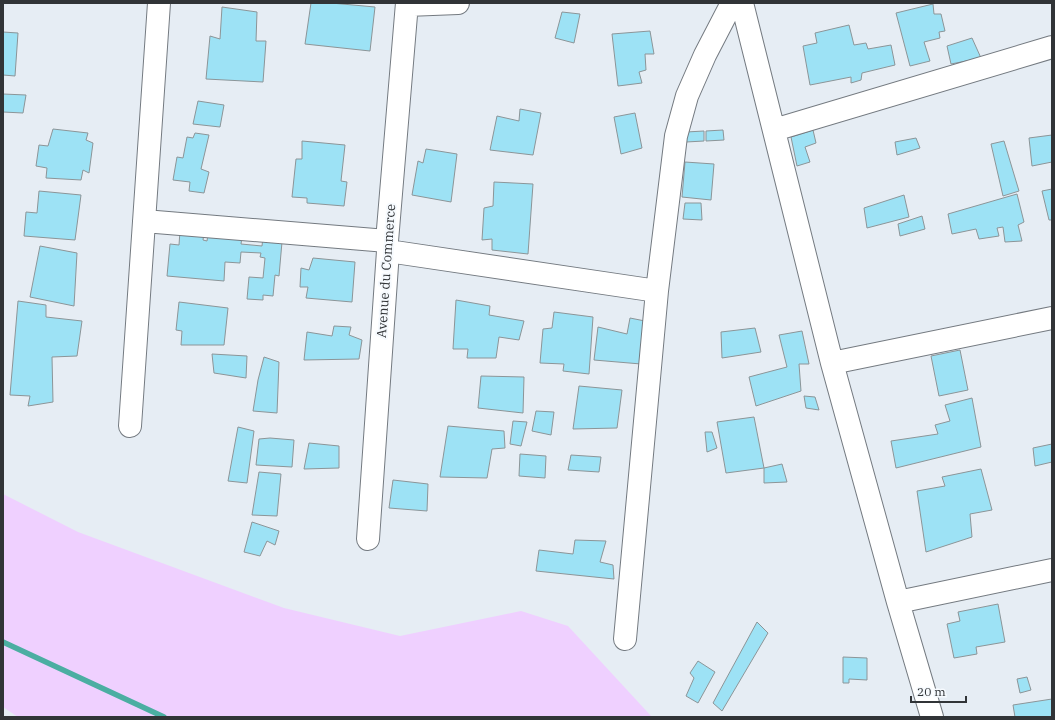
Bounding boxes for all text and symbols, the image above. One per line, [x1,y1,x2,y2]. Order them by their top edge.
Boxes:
street label: Avenue du Commerce [373,203,399,339]
scale bar [911,678,966,704]
text: 20 m [917,684,946,699]

